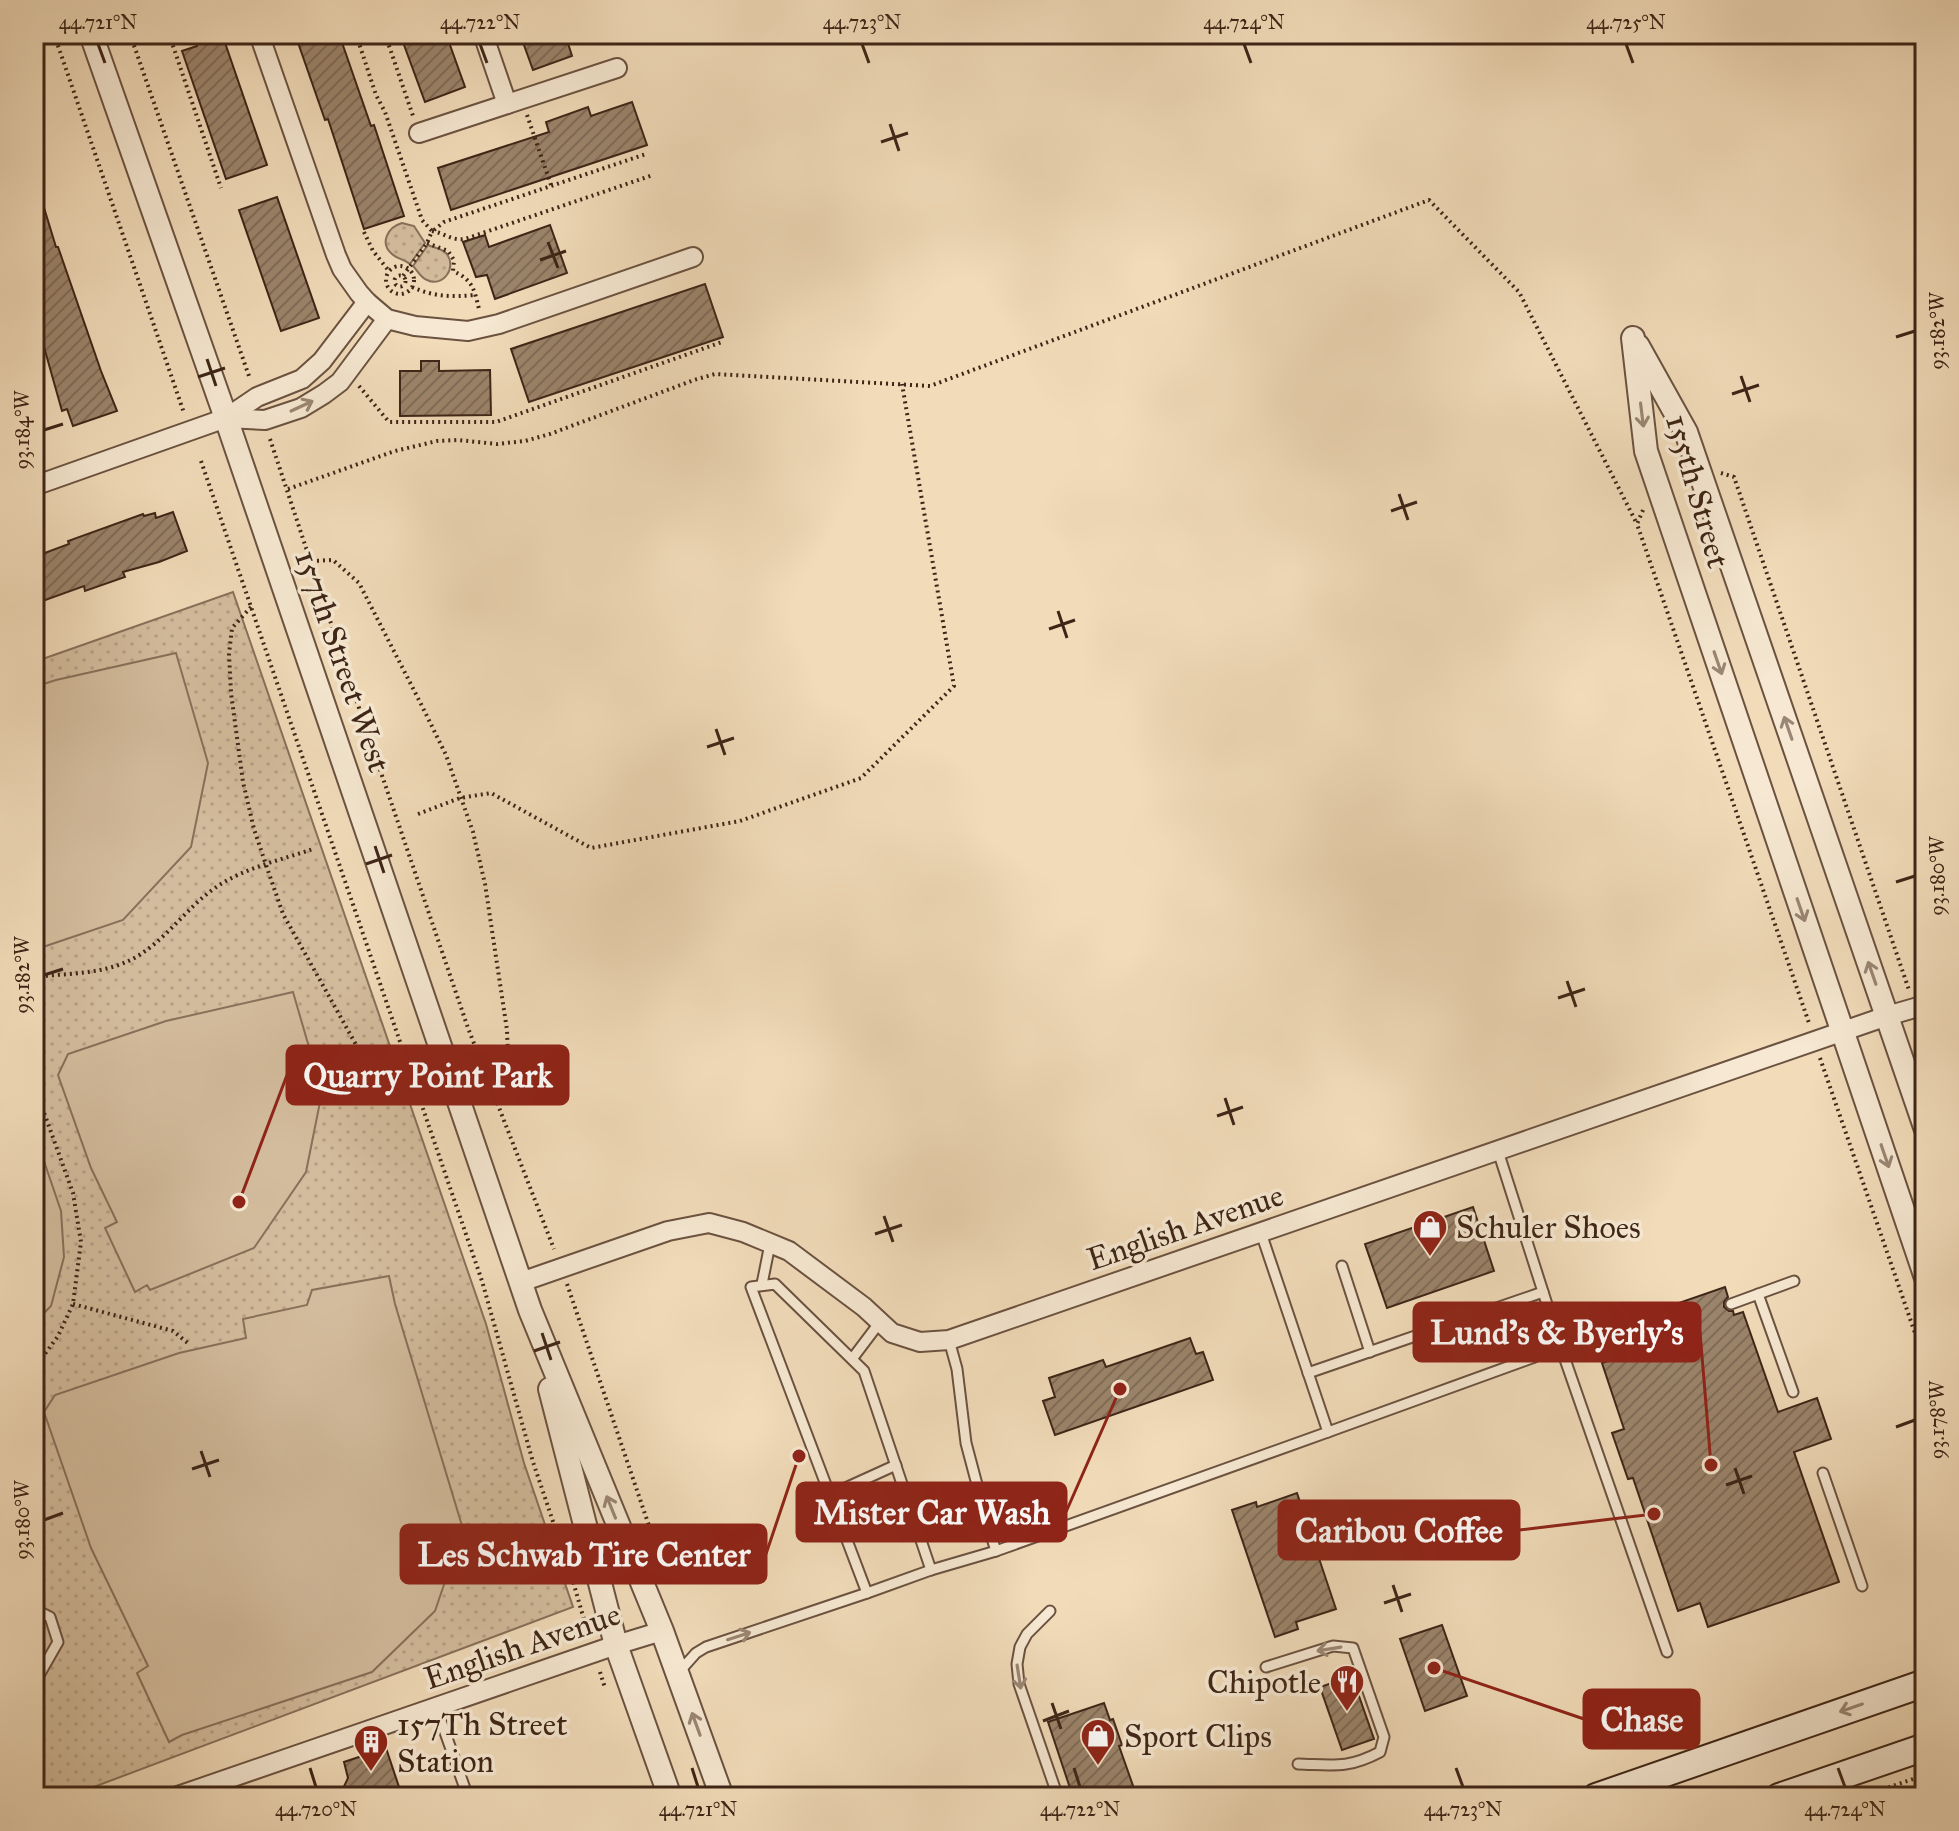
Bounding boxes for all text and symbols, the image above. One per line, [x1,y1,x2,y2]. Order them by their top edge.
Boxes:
text: 44.721°N [59,10,137,34]
text: 44.722°N [440,10,520,34]
text: 44.723°N [823,10,901,34]
text: 44.724°N [1203,10,1285,34]
text: 44.725°N [1586,10,1666,34]
text: 93.182°W [1925,291,1949,370]
text: 93.184°W [10,390,34,469]
one-way arrow [289,398,313,413]
one-way arrow [1635,402,1650,428]
street label: 155th Street [1657,410,1738,572]
street label: 157th Street West [286,545,399,777]
one-way arrow [1712,651,1727,676]
one-way arrow [1779,715,1794,740]
text: 93.180°W [1925,835,1949,916]
one-way arrow [1795,897,1810,922]
text: 93.182°W [10,935,34,1014]
one-way arrow [1864,961,1879,986]
callout: Quarry Point Park [287,1046,568,1104]
text: Quarry Point Park [303,1055,554,1096]
one-way arrow [1878,1143,1893,1168]
street label: English Avenue [1082,1176,1288,1279]
shop icon: Schuler Shoes [1411,1208,1449,1258]
place label: Schuler Shoes [1456,1208,1641,1247]
callout: Lund's & Byerly's [1414,1303,1700,1361]
text: Lund's & Byerly's [1430,1312,1684,1353]
text: 93.178°W [1925,1380,1949,1459]
text: 93.180°W [10,1479,34,1560]
callout: Mister Car Wash [797,1483,1066,1541]
text: Mister Car Wash [814,1492,1051,1533]
one-way arrow [603,1495,618,1520]
callout: Caribou Coffee [1279,1501,1519,1559]
text: Caribou Coffee [1295,1510,1503,1551]
callout: Les Schwab Tire Center [401,1525,766,1583]
text: Les Schwab Tire Center [418,1534,752,1575]
street label: English Avenue [419,1595,625,1698]
one-way arrow [726,1628,751,1643]
one-way arrow [1317,1642,1343,1657]
place label: Chipotle [1207,1663,1321,1702]
restaurant icon: Chipotle [1328,1663,1366,1713]
one-way arrow [1012,1664,1027,1689]
callout: Chase [1584,1690,1699,1748]
text: Chase [1601,1699,1684,1740]
one-way arrow [1839,1702,1864,1717]
place label: 157Th Street Station [397,1705,567,1781]
one-way arrow [688,1712,702,1736]
shop icon: Sport Clips [1079,1717,1117,1767]
place label: Sport Clips [1124,1717,1272,1756]
building icon: 157Th Street Station [352,1723,390,1773]
text: 44.720°N [275,1797,357,1821]
text: 44.721°N [659,1797,737,1821]
text: 44.722°N [1040,1797,1120,1821]
text: 44.723°N [1424,1797,1502,1821]
text: 44.724°N [1804,1797,1886,1821]

